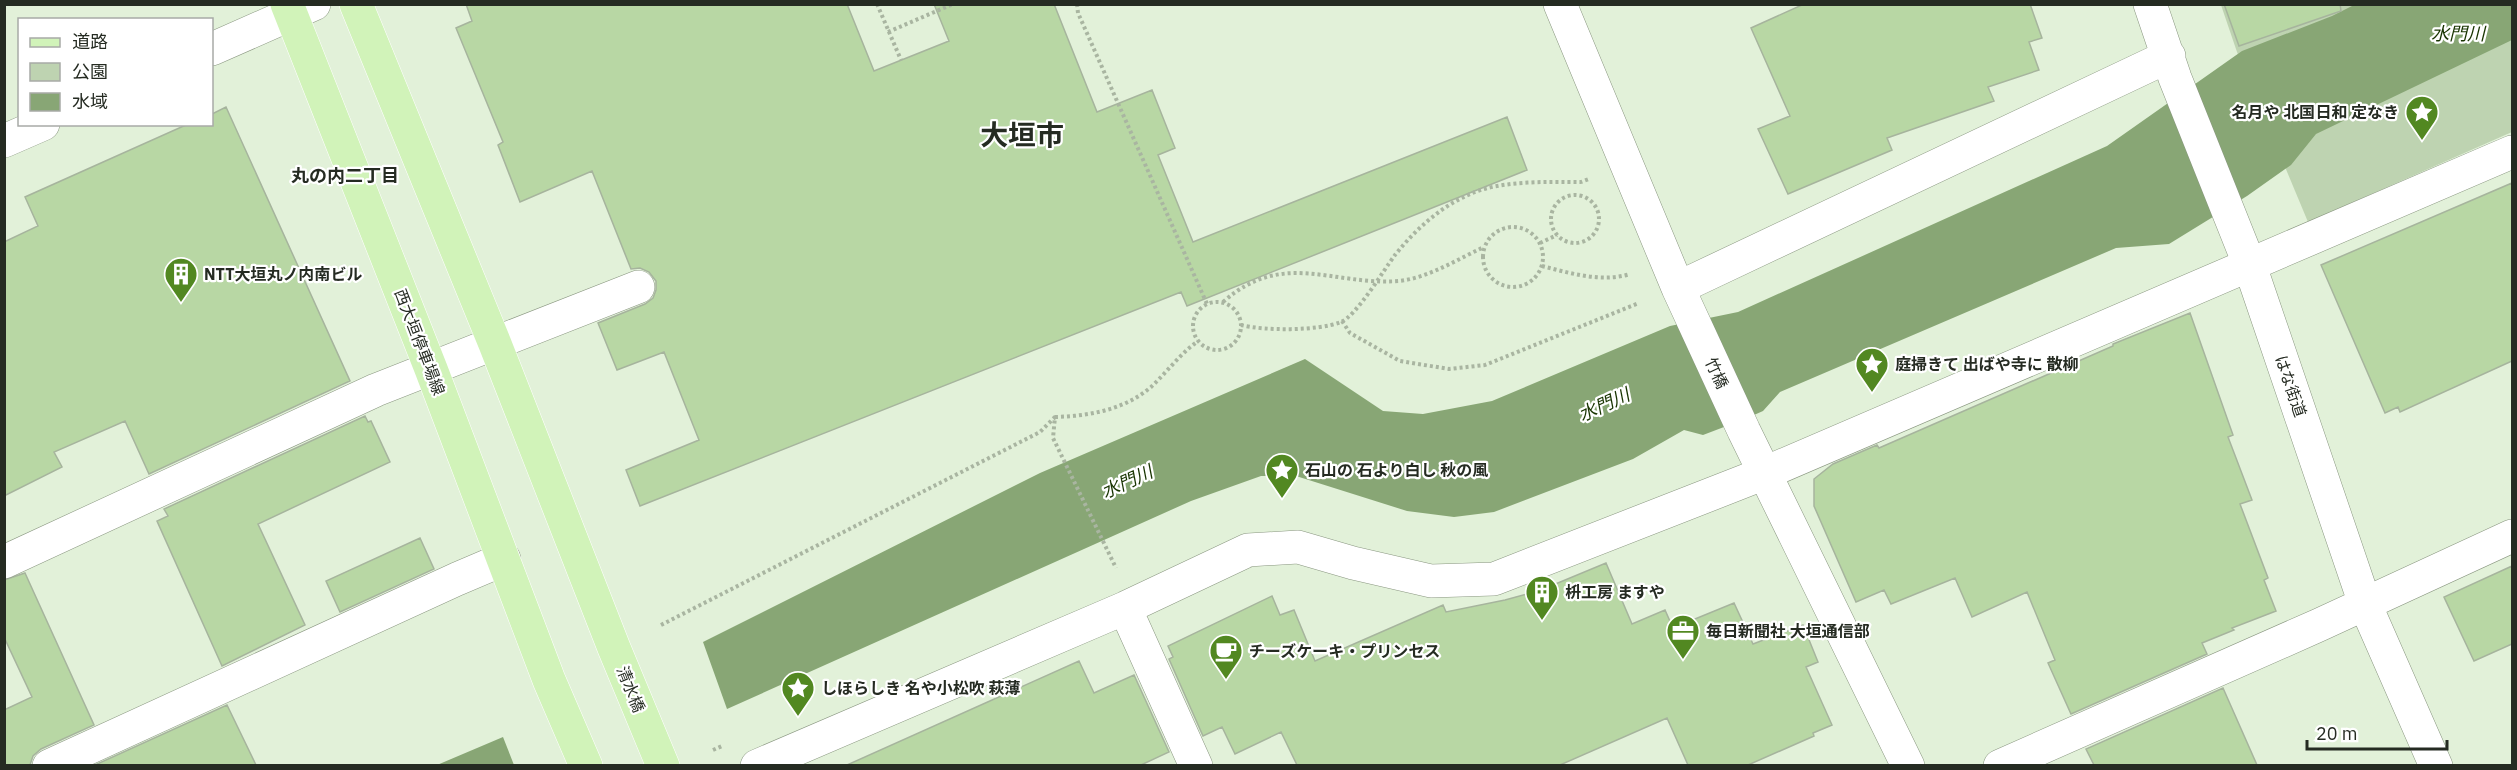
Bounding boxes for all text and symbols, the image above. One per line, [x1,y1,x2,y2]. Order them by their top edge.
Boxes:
legend [18,18,213,126]
water label: 水門川 [2431,22,2487,45]
text: 道路 [72,30,108,53]
text: 公園 [72,60,108,83]
text: 水域 [72,90,108,113]
place icon: 名月や 北国日和 定なき [2404,94,2440,141]
place label: 名月や 北国日和 定なき [2231,102,2399,122]
district label: 大垣市 [980,116,1064,153]
district label: 丸の内二丁目 [291,164,399,187]
building icon: NTT大垣丸ノ内南ビル [163,256,199,303]
place label: NTT大垣丸ノ内南ビル [204,264,363,284]
street label: 西大垣停車場線 [391,286,449,398]
place icon: 庭掃きて 出ばや寺に 散柳 [1854,346,1890,393]
street label: はな街道 [2271,352,2311,420]
street label: 竹橋 [1701,354,1733,392]
place label: 庭掃きて 出ばや寺に 散柳 [1895,354,2079,374]
water label: 水門川 [1574,382,1635,426]
place icon: 石山の 石より白し 秋の風 [1264,452,1300,499]
water label: 水門川 [1097,459,1158,503]
place label: 石山の 石より白し 秋の風 [1305,460,1488,480]
building icon: 枡工房 ますや [1524,574,1560,621]
place label: 枡工房 ますや [1565,582,1665,602]
office icon: 毎日新聞社 大垣通信部 [1665,613,1701,660]
place label: 毎日新聞社 大垣通信部 [1706,621,1870,641]
cafe icon: チーズケーキ・プリンセス [1208,633,1244,680]
place label: チーズケーキ・プリンセス [1249,641,1440,661]
street label: 清水橋 [613,663,649,715]
place icon: しほらしき 名や小松吹 萩薄 [780,670,816,717]
place label: しほらしき 名や小松吹 萩薄 [821,678,1021,698]
scale bar [2307,713,2446,751]
text: 20 m [2316,722,2358,745]

